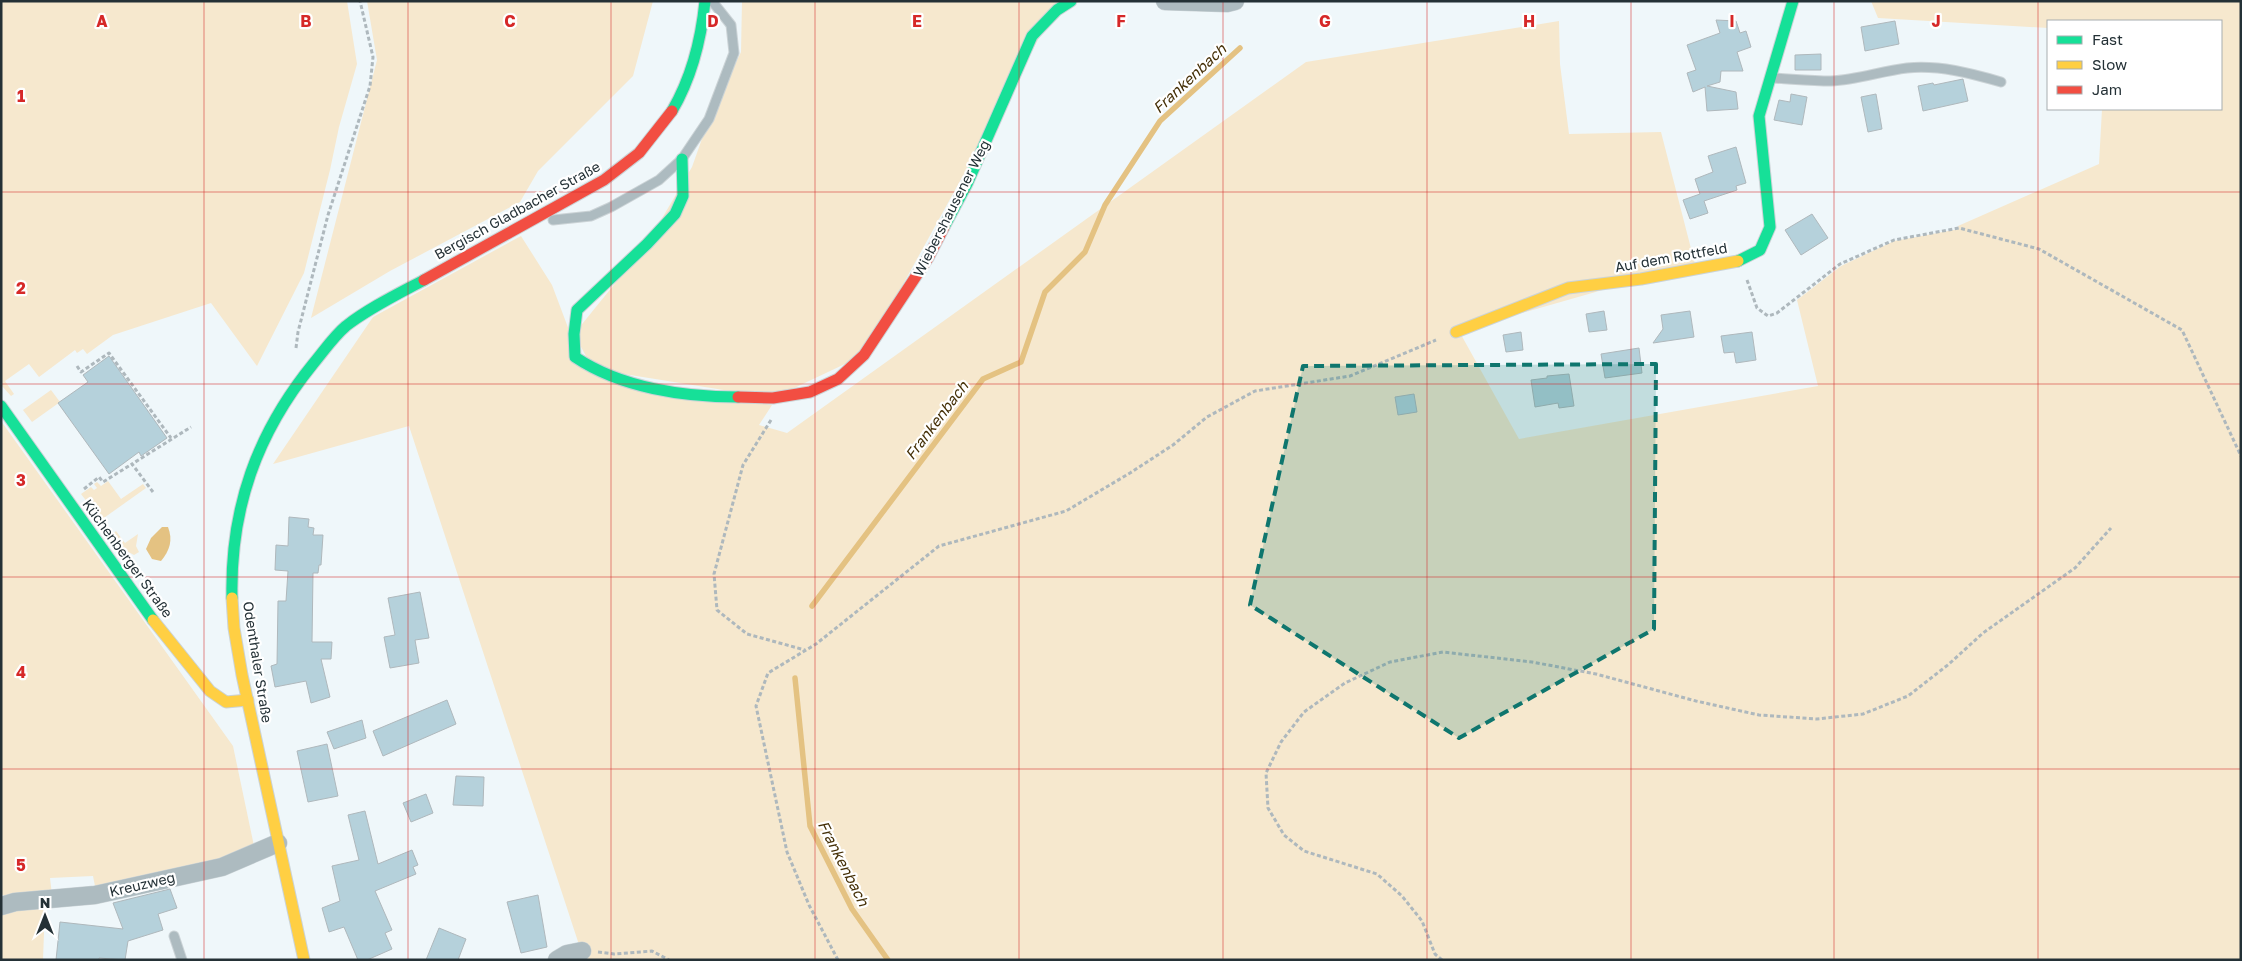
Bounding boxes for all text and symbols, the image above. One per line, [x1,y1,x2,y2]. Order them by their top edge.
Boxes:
text: A [96,11,108,31]
text: B [300,11,312,31]
text: C [504,11,516,31]
text: D [707,11,719,31]
text: E [912,11,922,31]
text: F [1116,11,1126,31]
text: G [1319,11,1331,31]
text: H [1523,11,1535,31]
text: I [1729,11,1735,31]
text: J [1931,11,1941,31]
legend [2047,20,2222,110]
text: Fast [2092,30,2123,48]
water label: Frankenbach [1149,39,1230,116]
text: Slow [2092,55,2127,73]
text: Jam [2092,80,2122,98]
text: 1 [17,86,25,106]
street label: Wiebershausener Weg [909,137,993,279]
street label: Bergisch Gladbacher Straße [431,157,603,263]
street label: Auf dem Rottfeld [1614,239,1728,275]
text: 2 [16,278,26,298]
water label: Frankenbach [901,377,972,463]
text: 3 [16,470,26,490]
street label: Küchenberger Straße [79,495,177,621]
street label: Odenthaler Straße [240,600,276,724]
text: 4 [16,662,26,682]
water label: Frankenbach [815,817,874,909]
text: 5 [16,855,26,875]
street label: Kreuzweg [108,868,176,900]
north arrow [20,891,70,941]
text: N [40,894,50,911]

